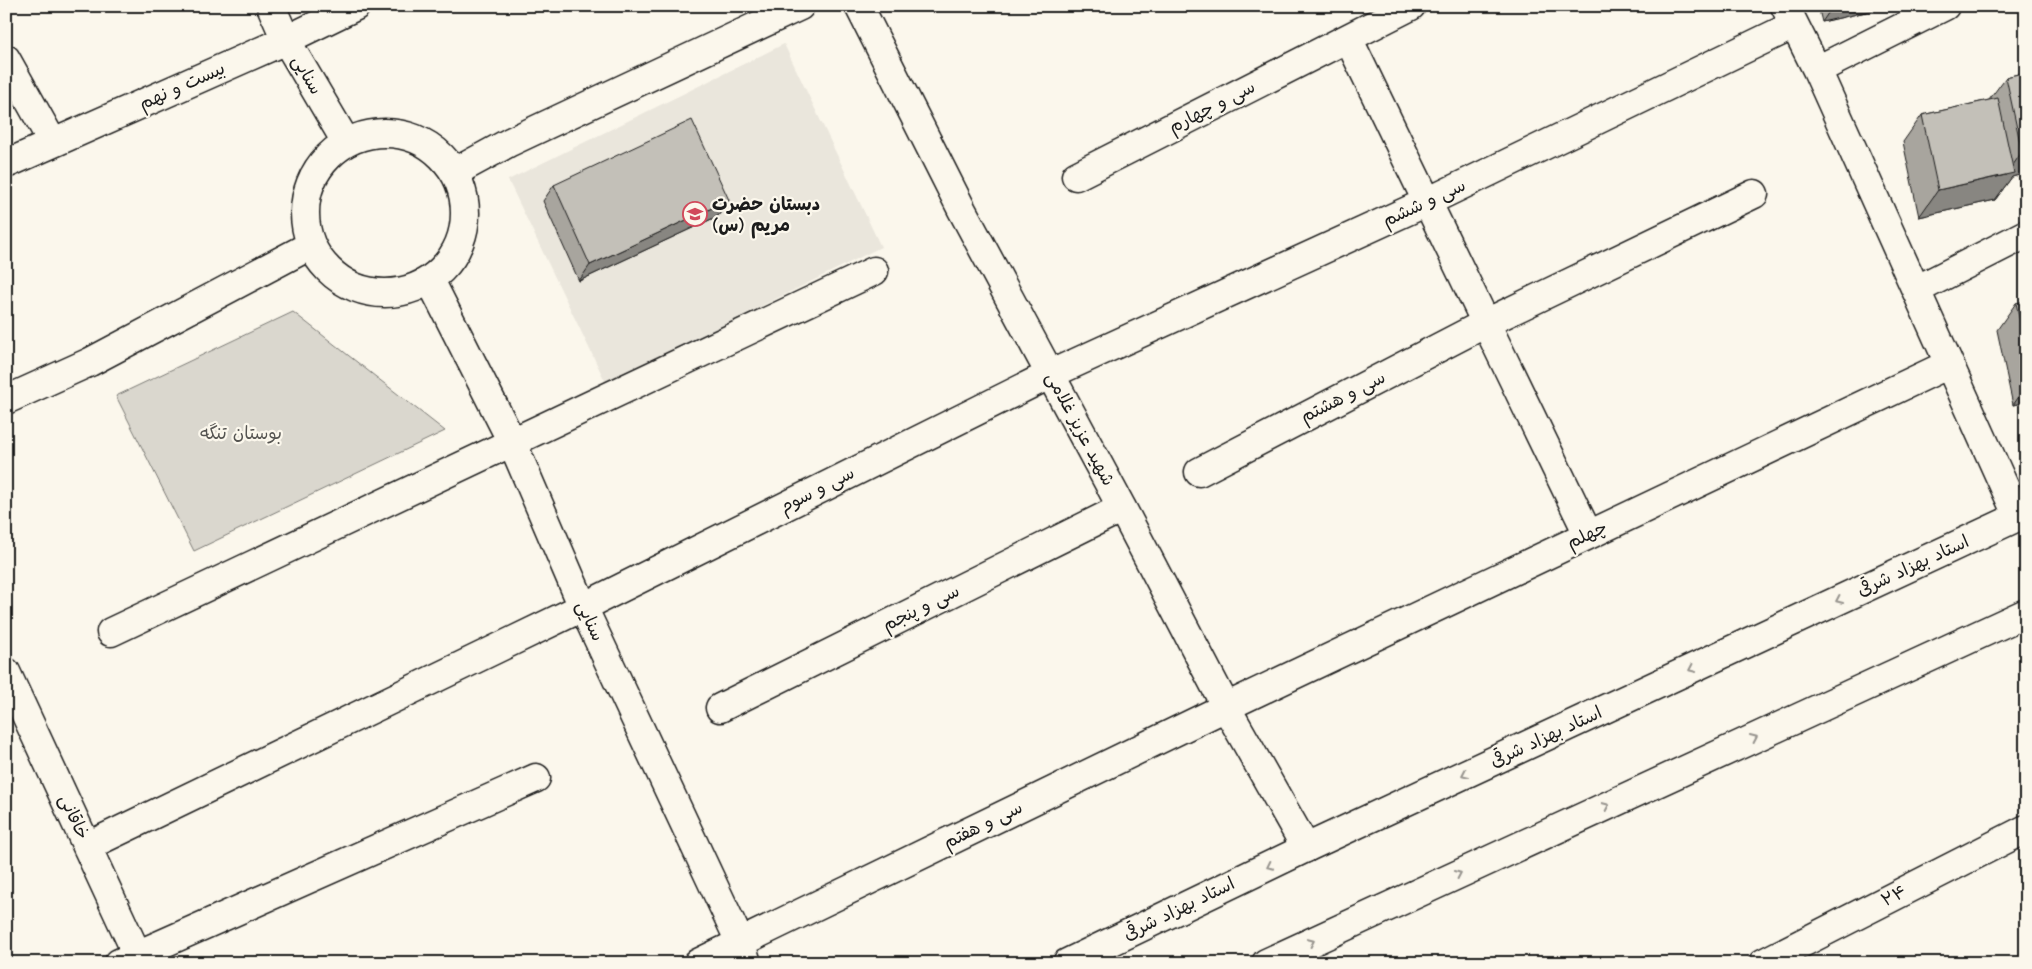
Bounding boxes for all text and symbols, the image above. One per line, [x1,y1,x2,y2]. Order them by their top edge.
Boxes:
street label: سنایی [287,52,327,98]
street label: بیست و نهم [136,58,230,117]
street label: سی و چهارم [1165,76,1260,140]
street label: سی و ششم [1379,175,1470,234]
place label: دبستان حضرت مریم (س) [712,194,820,239]
school or university icon: دبستان حضرت مریم (س) [682,201,708,227]
street label: سی و هشتم [1297,367,1390,430]
street label: شهید عزیز غلامی [1041,369,1119,489]
park label: بوستان تنگه [200,423,282,444]
street label: سی و سوم [776,462,859,520]
street label: چهلم [1563,517,1612,556]
street label: استاد بهزاد شرقی [1853,529,1972,601]
street label: سی و پنجم [879,580,964,638]
one-way arrow [1835,594,1844,605]
street label: سنایی [572,598,608,644]
one-way arrow [1688,663,1697,673]
street label: استاد بهزاد شرقی [1486,700,1605,772]
one-way arrow [1748,735,1757,745]
one-way arrow [1461,768,1470,779]
street label: خاقانی [54,791,94,843]
street label: سی و هفتم [940,797,1027,856]
one-way arrow [1601,802,1610,813]
one-way arrow [1266,859,1275,870]
one-way arrow [1453,870,1462,881]
street label: استاد بهزاد شرقی [1119,871,1238,945]
street label: ۲۴ [1878,881,1910,911]
one-way arrow [1306,938,1315,949]

